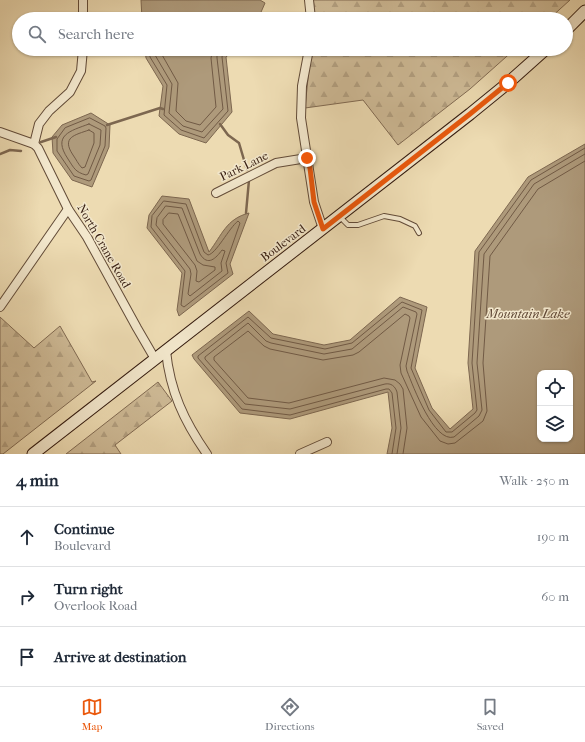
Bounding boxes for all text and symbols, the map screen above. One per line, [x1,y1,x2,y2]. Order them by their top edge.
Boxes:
search box [12,12,573,56]
icon: search [26,23,48,45]
text: Search here [58,25,134,43]
route start [499,74,517,92]
street label: Park Lane [218,148,271,184]
route end [298,149,316,167]
street label: North Crane Road [74,202,134,291]
street label: Boulevard [258,221,309,264]
water label: Mountain Lake [486,306,570,321]
map controls [537,370,573,442]
button: locate [537,370,573,406]
button: layers [537,406,573,442]
text: 4 min [16,470,59,490]
text: Walk · 250 m [500,473,569,488]
text: Continue [54,520,114,538]
icon: ahead [16,526,38,548]
text: 190 m [537,529,569,544]
text: Boulevard [54,538,111,553]
text: Turn right [54,580,123,598]
icon: right [16,586,38,608]
text: 60 m [541,589,569,604]
text: Overlook Road [54,598,137,613]
icon: arrive [16,646,38,668]
text: Arrive at destination [54,648,186,666]
tab: Map [81,696,103,733]
tab: Directions [265,696,315,733]
tab: Saved [477,696,504,733]

